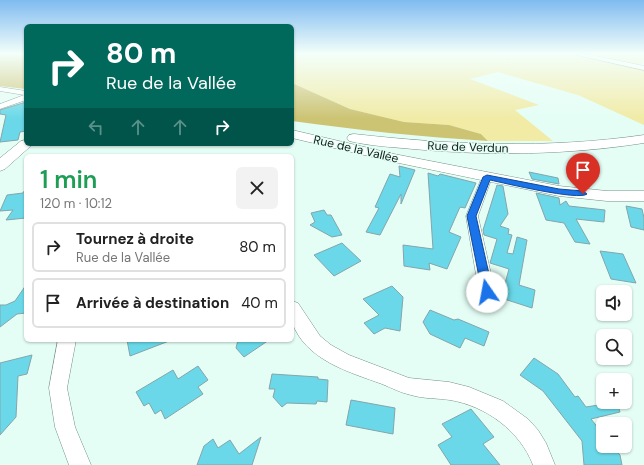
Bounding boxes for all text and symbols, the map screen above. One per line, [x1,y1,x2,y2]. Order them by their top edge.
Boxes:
text: 80 m [106,35,176,72]
icon: right [40,40,92,92]
text: Rue de la Vallée [106,71,236,95]
icon: left [85,116,107,138]
icon: ahead [127,116,149,138]
icon: ahead [169,116,191,138]
icon: right [211,116,233,138]
street label: Rue de la Vallée [312,131,400,167]
street label: Rue de Verdun [427,138,509,156]
pin [566,153,600,194]
icon: arrive [572,159,594,181]
text: 1 min [40,164,97,195]
button: close [236,167,278,209]
text: 120 m · 10:12 [40,195,112,212]
text: Tournez à droite [76,229,194,249]
icon: right [42,236,64,258]
text: 80 m [239,237,276,257]
text: Rue de la Vallée [76,249,170,266]
position arrow [466,271,508,313]
map controls [596,285,632,453]
button: sound [596,285,632,321]
icon: arrive [42,292,64,314]
text: Arrivée à destination [76,293,229,313]
text: 40 m [241,293,278,313]
button: search [596,329,632,365]
button: + [596,373,632,409]
button: − [596,417,632,453]

